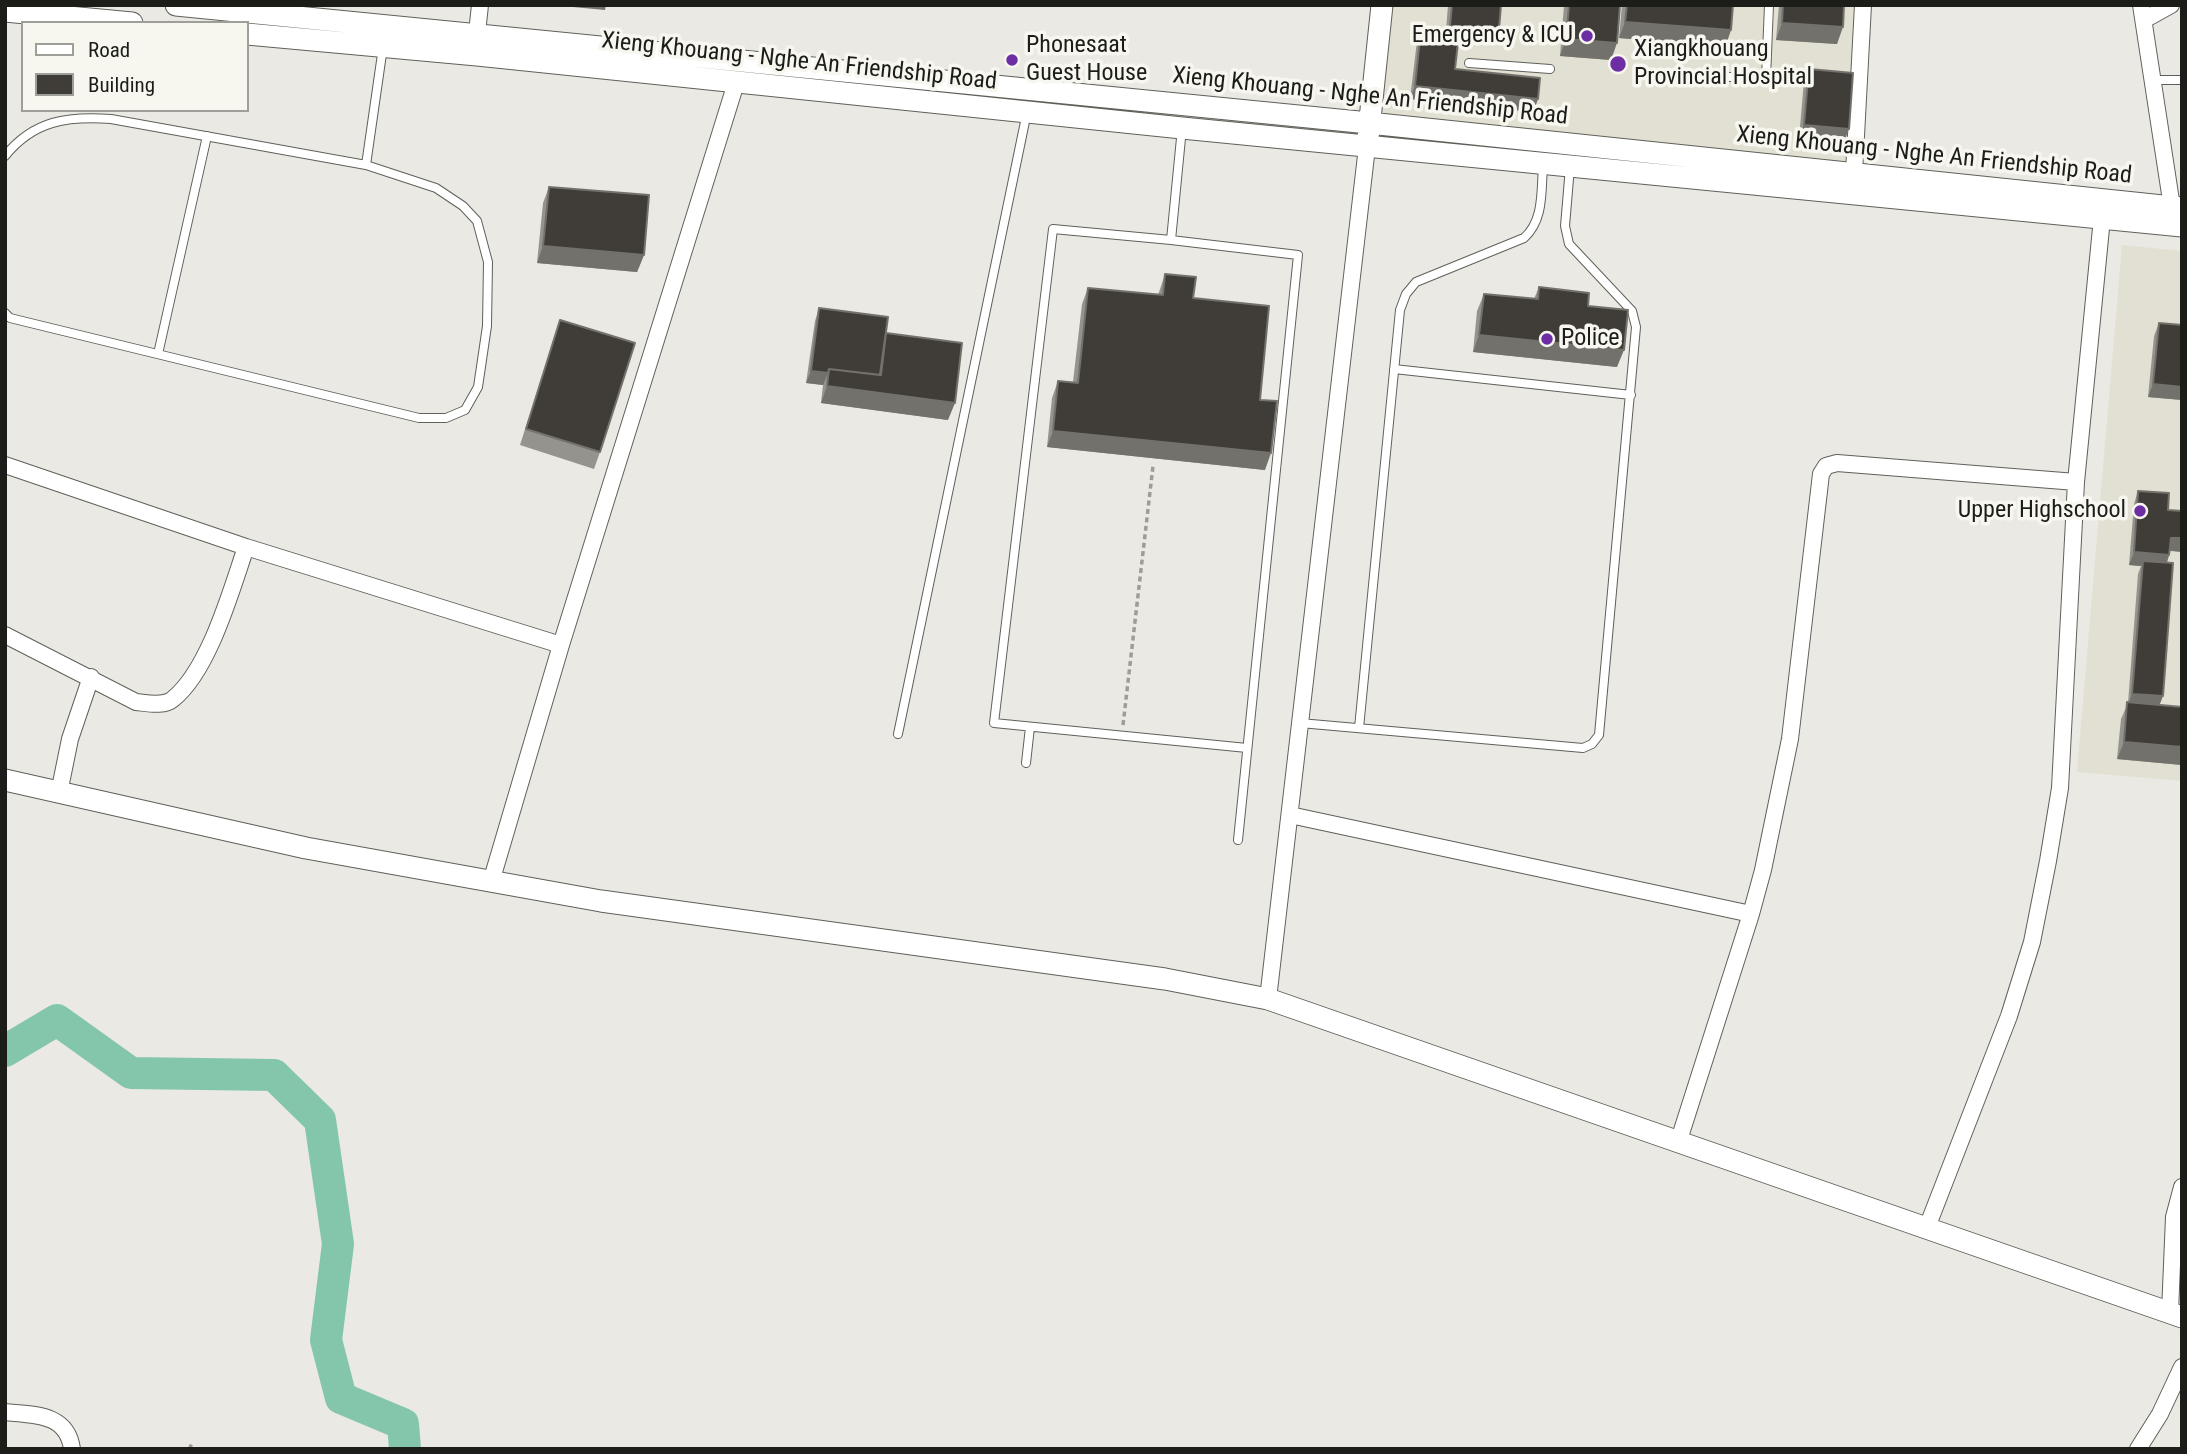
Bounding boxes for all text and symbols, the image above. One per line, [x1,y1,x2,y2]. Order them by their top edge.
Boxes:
legend [21,21,248,112]
place label: Emergency & ICU [1412,22,1573,50]
street label: Xieng Khouang - Nghe An Friendship Road [600,27,998,97]
marker: Emergency & ICU [1579,28,1595,44]
place label: Phonesaat Guest House [1026,32,1147,88]
place label: Xiangkhouang Provincial Hospital [1634,36,1812,92]
text: Road [88,38,130,62]
marker: Phonesaat Guest House [1004,52,1020,68]
marker: Xiangkhouang Provincial Hospital [1608,54,1628,74]
street label: Xieng Khouang - Nghe An Friendship Road [1171,62,1569,132]
text: Building [88,73,155,97]
street label: Xieng Khouang - Nghe An Friendship Road [1735,121,2133,191]
place label: Police [1561,325,1620,353]
marker: Police [1539,331,1555,347]
place label: Upper Highschool [1958,497,2126,525]
marker: Upper Highschool [2132,503,2148,519]

